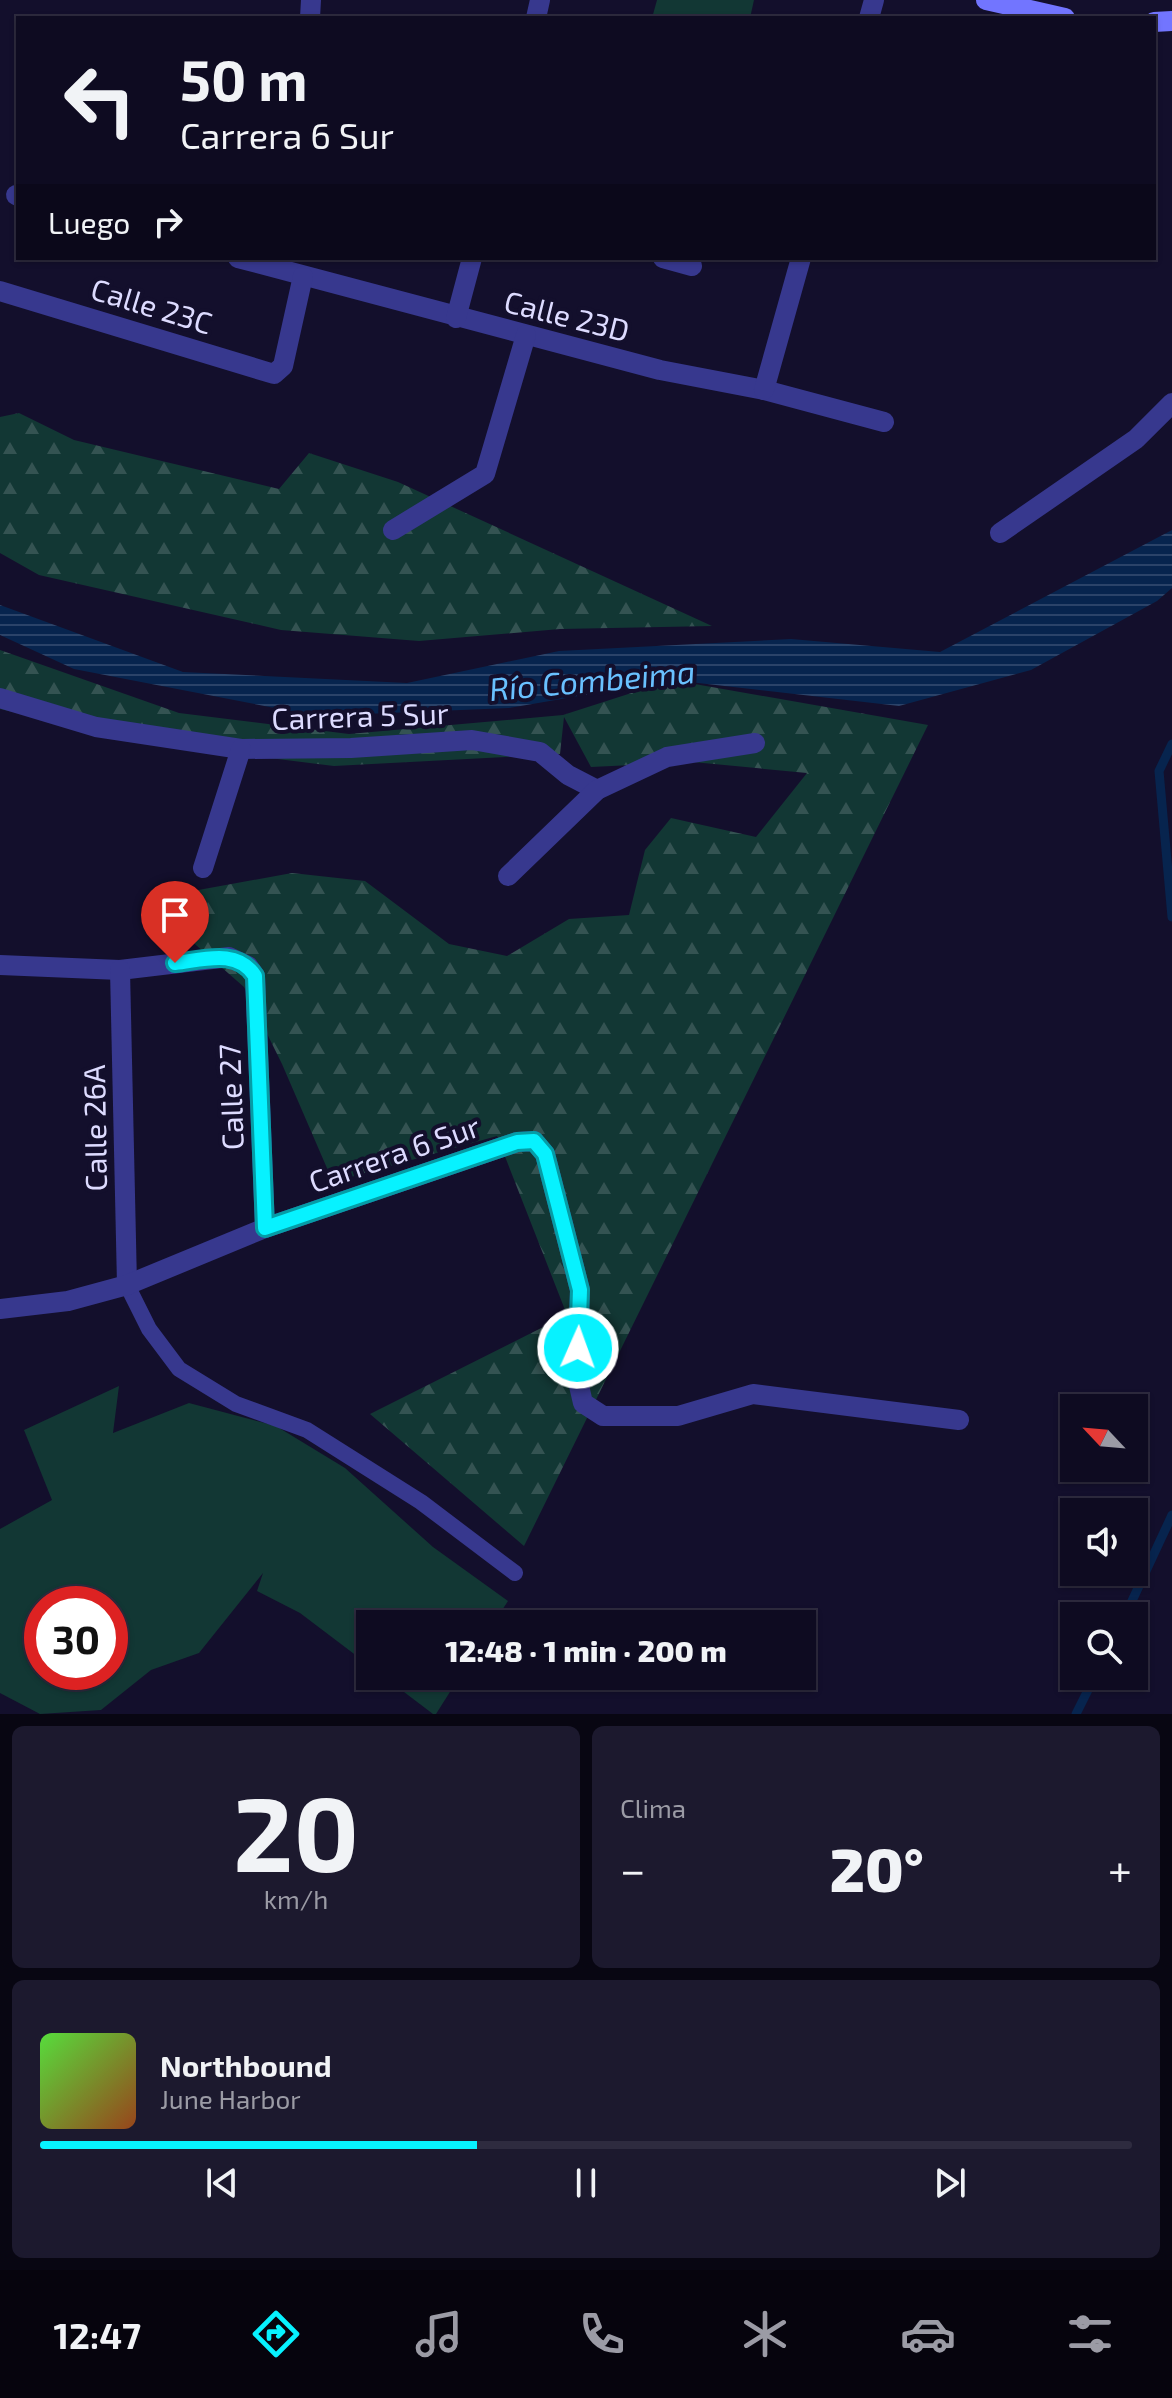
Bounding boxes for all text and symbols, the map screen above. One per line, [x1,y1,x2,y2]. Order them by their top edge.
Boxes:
text: 50 m [180,45,308,112]
icon: left [48,48,152,152]
text: Carrera 6 Sur [180,113,394,156]
icon: right [146,200,190,244]
text: Luego [48,204,130,240]
street label: Calle 23C [87,270,217,340]
street label: Calle 23D [501,282,633,348]
water label: Río Combeima [488,651,696,707]
street label: Carrera 5 Sur [271,694,449,736]
pin [141,881,209,963]
icon: arrive [153,893,197,937]
street label: Calle 27 [210,1043,250,1151]
street label: Calle 26A [75,1064,113,1192]
street label: Carrera 6 Sur [304,1107,484,1199]
position arrow [536,1306,620,1390]
north arrow [1060,1394,1148,1482]
map controls [1060,1394,1148,1690]
button: sound [1060,1498,1148,1586]
speed limit sign: 30 [24,1586,128,1690]
button: search [1060,1602,1148,1690]
text: 12:48 · 1 min · 200 m [445,1632,727,1668]
text: 20 [233,1768,359,1893]
text: Clima [620,1792,686,1823]
text: 20° [830,1832,924,1904]
text: − [620,1842,646,1895]
text: + [1108,1842,1132,1895]
text: km/h [264,1883,328,1914]
text: Northbound [160,2047,332,2083]
text: June Harbor [160,2083,301,2114]
icon: previous [200,2161,244,2205]
icon: pause [564,2161,608,2205]
icon: next [928,2161,972,2205]
icon: directions [248,2306,304,2362]
icon: music [411,2306,467,2362]
icon: phone [574,2306,630,2362]
icon: climate [737,2306,793,2362]
icon: car [900,2306,956,2362]
icon: filters [1062,2306,1118,2362]
text: 12:47 [53,2313,141,2356]

